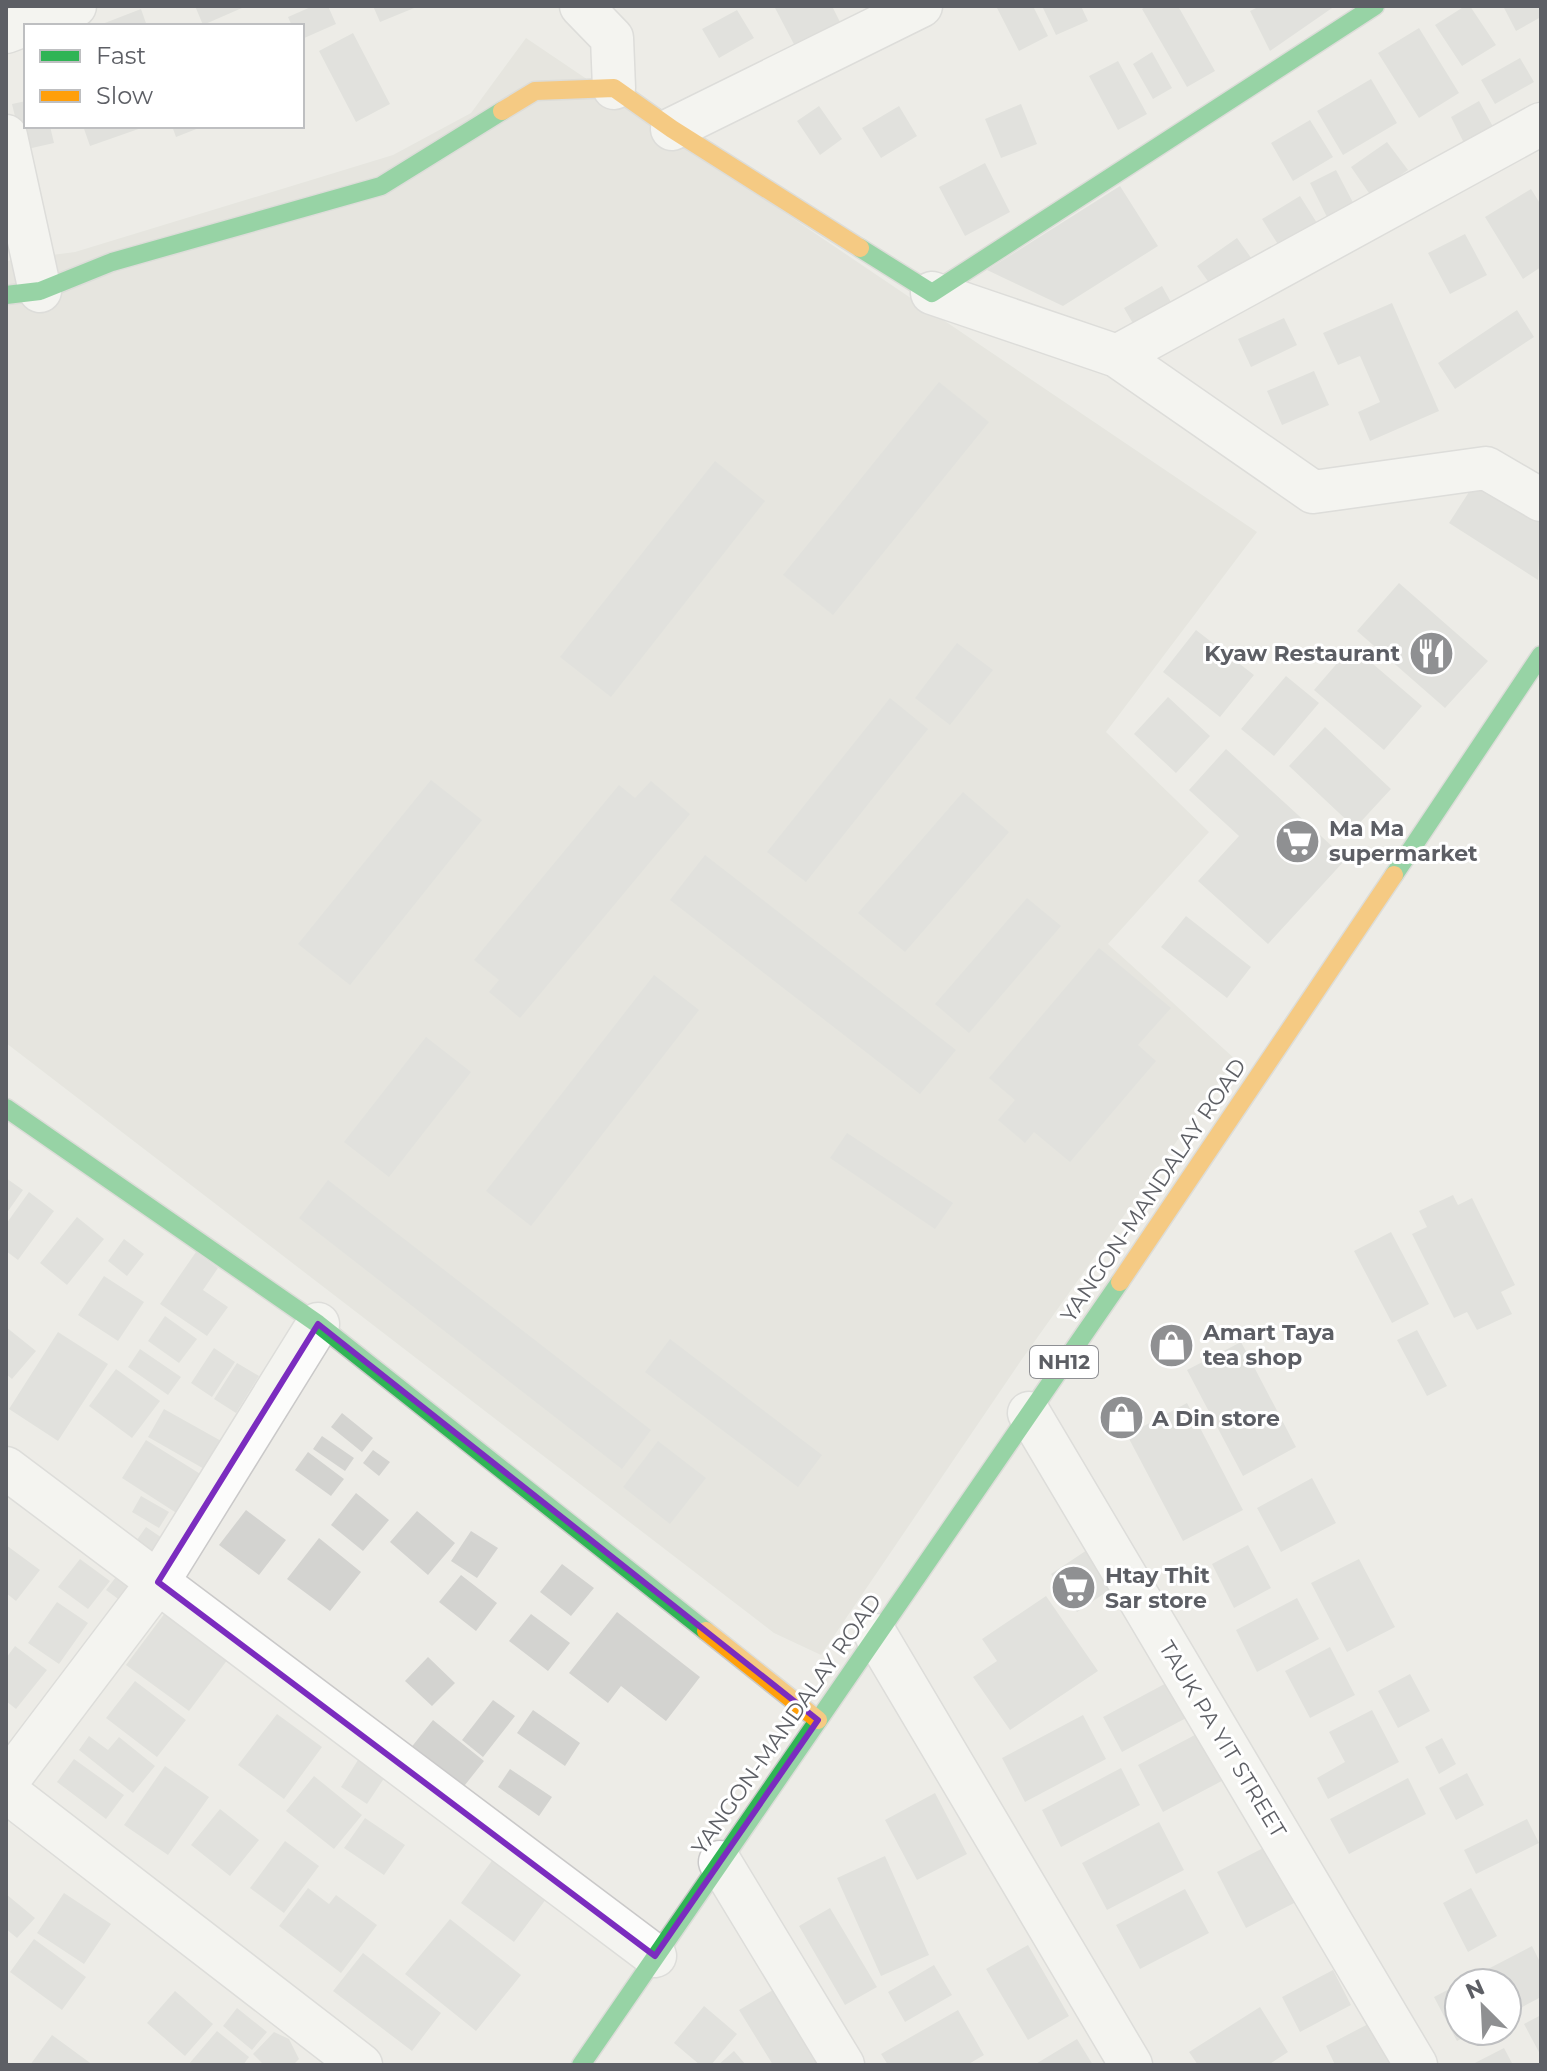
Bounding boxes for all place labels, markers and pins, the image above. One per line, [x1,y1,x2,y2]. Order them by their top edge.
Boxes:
restaurant icon: Kyaw Restaurant [1407,629,1455,677]
place label: Kyaw Restaurant [1204,640,1400,667]
place label: Ma Ma supermarket [1329,815,1478,867]
supermarket icon: Ma Ma supermarket [1274,817,1322,865]
place label: Amart Taya tea shop [1202,1319,1335,1371]
shop icon: Amart Taya tea shop [1148,1321,1196,1369]
shop icon: A Din store [1097,1394,1145,1442]
place label: A Din store [1151,1405,1280,1432]
place label: Htay Thit Sar store [1105,1562,1210,1614]
supermarket icon: Htay Thit Sar store [1050,1564,1098,1612]

